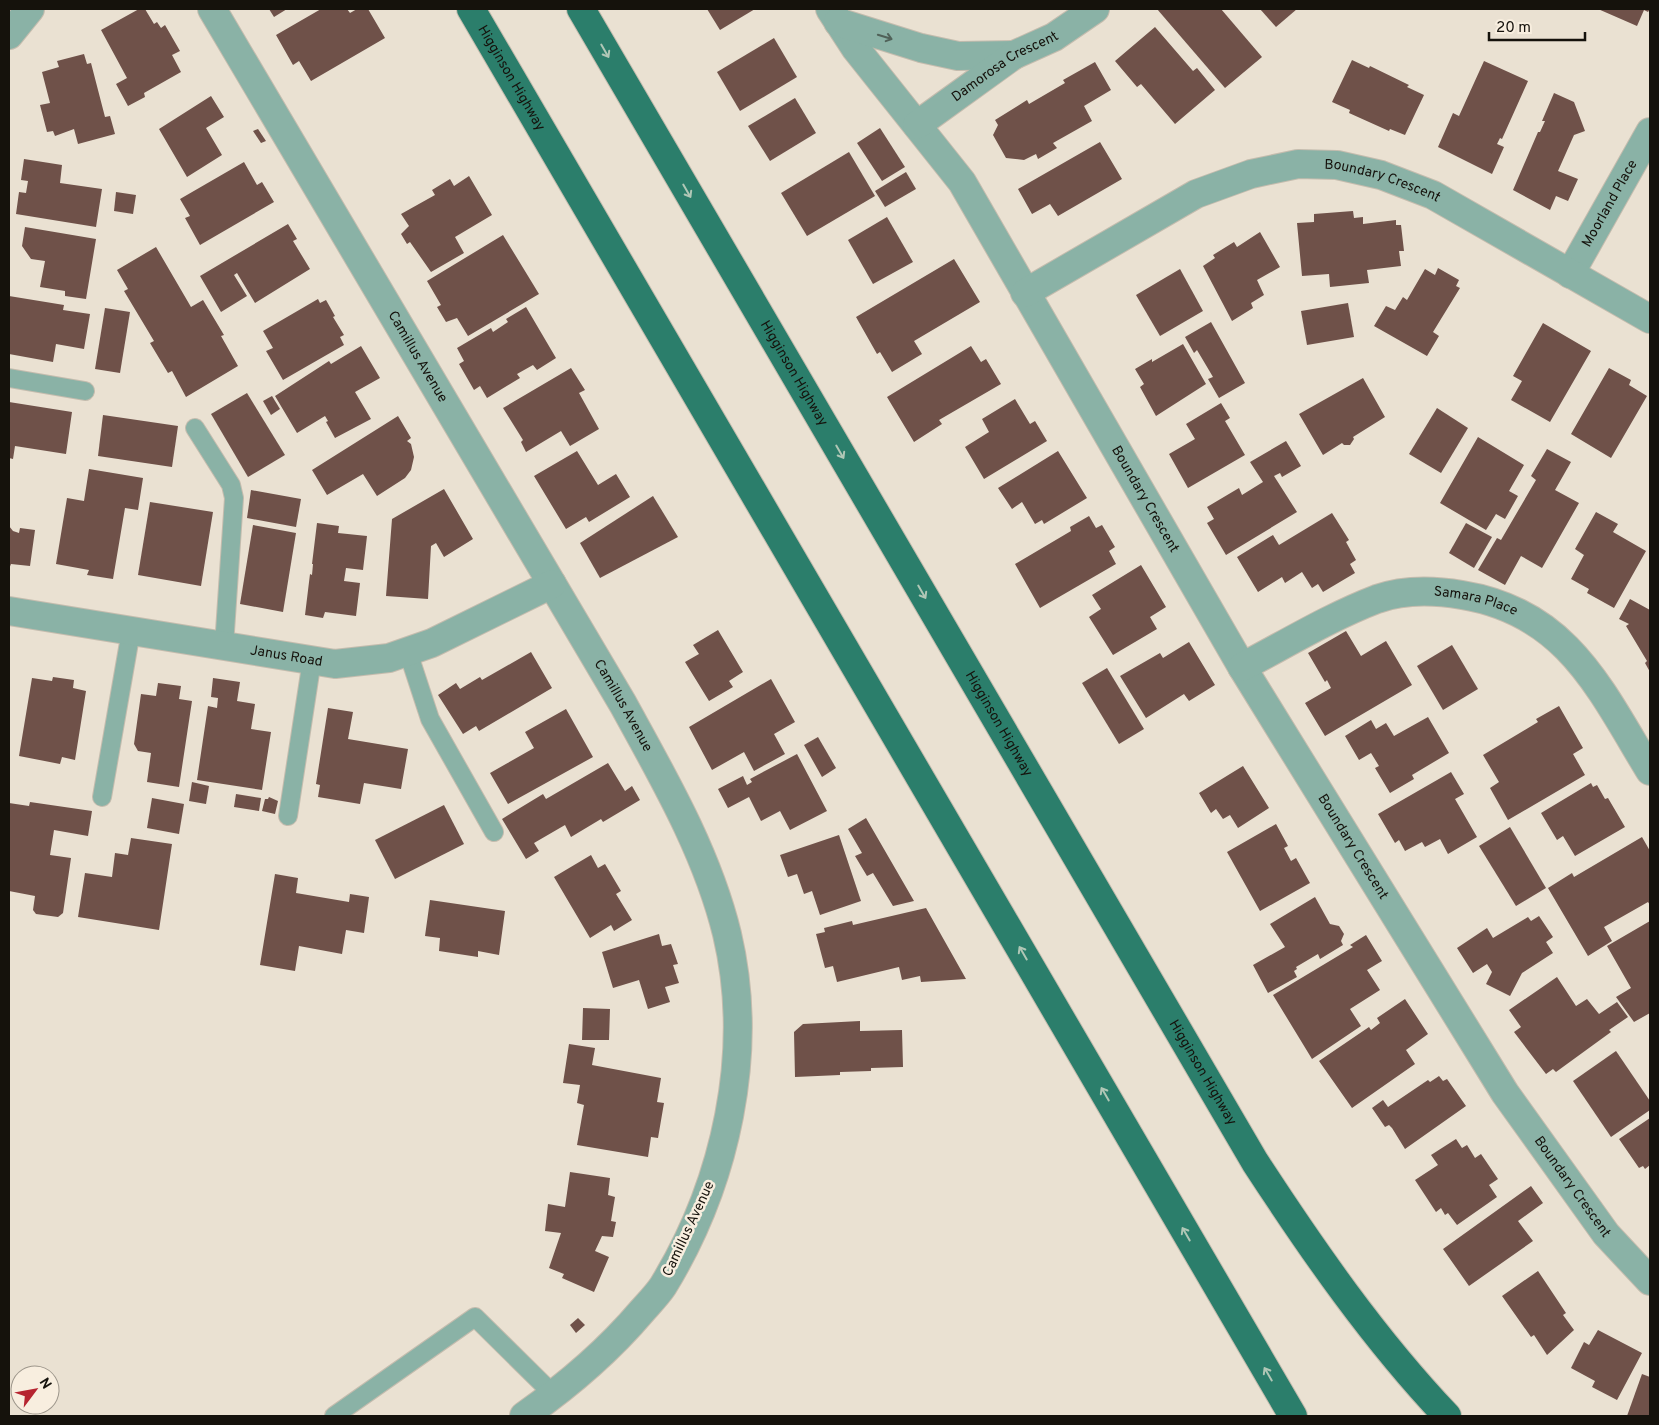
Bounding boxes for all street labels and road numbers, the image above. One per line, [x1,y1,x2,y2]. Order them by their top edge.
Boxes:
street label: Higginson Highway [474,22,549,134]
street label: Damorosa Crescent [948,28,1062,106]
street label: Boundary Crescent [1324,156,1444,206]
street label: Moorland Place [1578,157,1641,250]
street label: Camillus Avenue [384,308,451,406]
street label: Higginson Highway [756,317,831,429]
street label: Boundary Crescent [1108,443,1183,556]
street label: Samara Place [1433,583,1521,620]
street label: Janus Road [249,642,324,670]
street label: Camillus Avenue [590,657,656,755]
street label: Higginson Highway [961,668,1036,780]
street label: Boundary Crescent [1314,791,1392,903]
street label: Higginson Highway [1165,1017,1240,1128]
street label: Boundary Crescent [1530,1133,1614,1241]
street label: Camillus Avenue [659,1179,719,1279]

